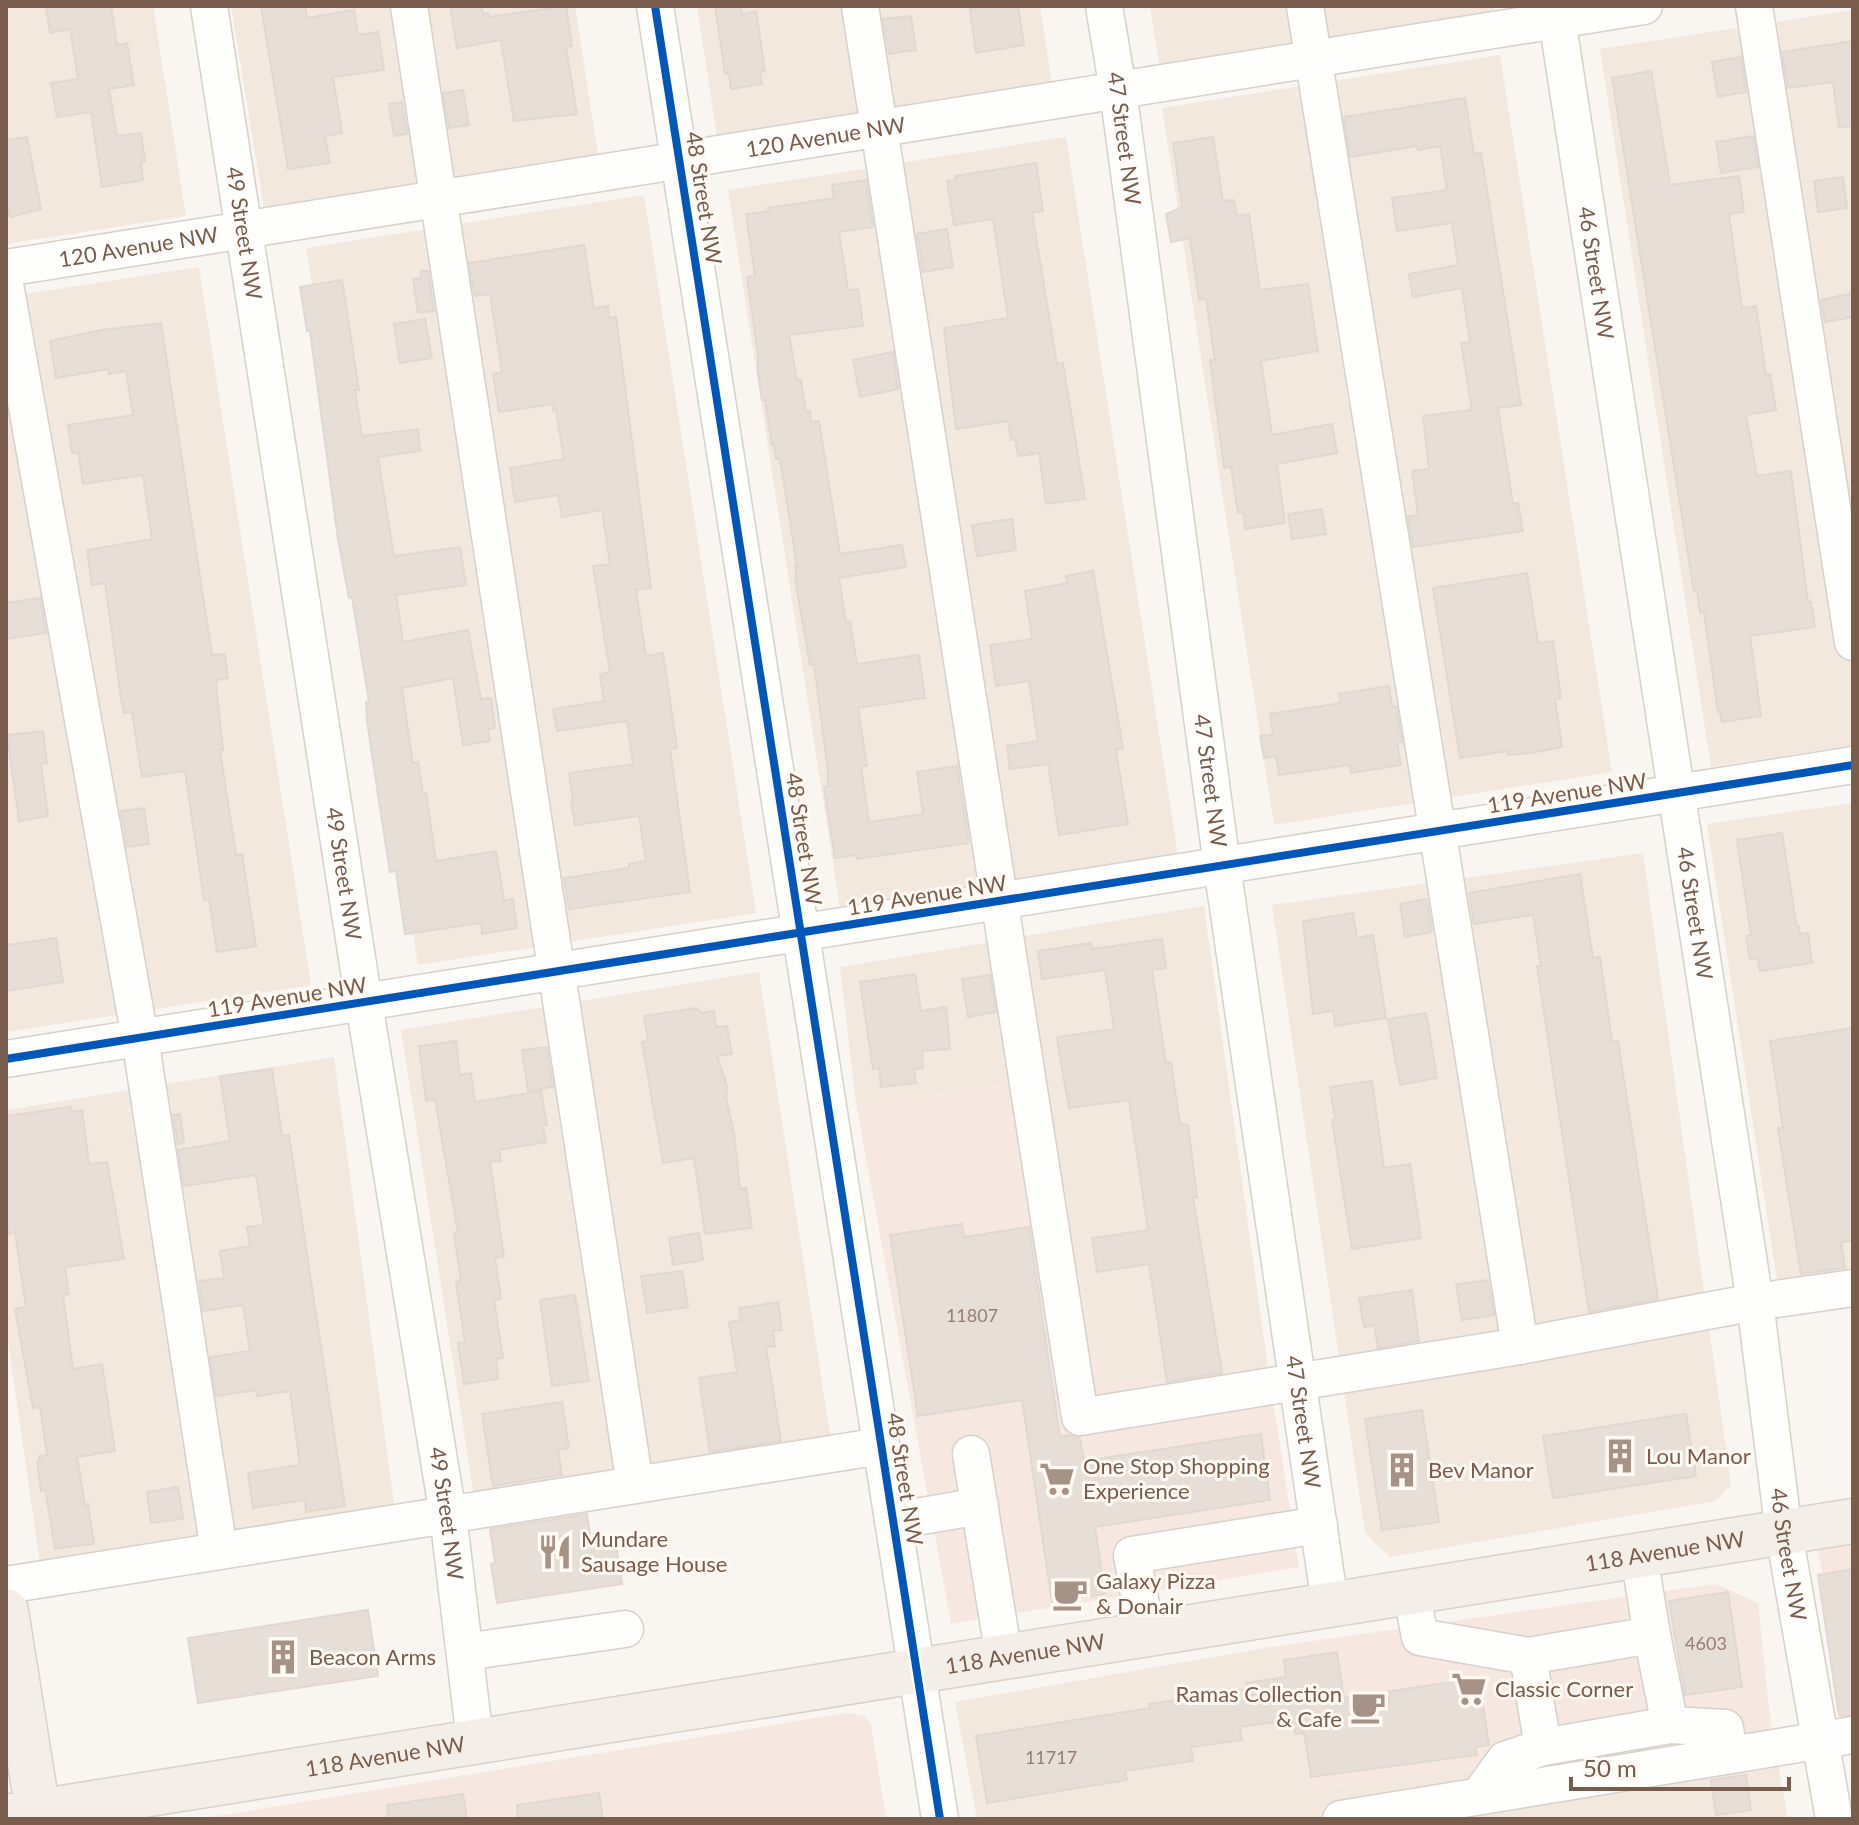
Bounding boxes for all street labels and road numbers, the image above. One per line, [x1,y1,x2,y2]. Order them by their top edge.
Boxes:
street label: 47 Street NW [1102,70,1147,207]
street label: 120 Avenue NW [744,110,907,162]
street label: 48 Street NW [681,129,728,267]
street label: 49 Street NW [221,165,269,302]
street label: 46 Street NW [1573,204,1620,341]
street label: 120 Avenue NW [56,220,220,272]
street label: 47 Street NW [1189,712,1233,849]
street label: 119 Avenue NW [1485,767,1649,818]
street label: 48 Street NW [781,770,828,908]
street label: 49 Street NW [321,805,368,942]
street label: 46 Street NW [1672,845,1719,982]
street label: 119 Avenue NW [845,869,1009,920]
street label: 119 Avenue NW [205,971,369,1022]
street label: 47 Street NW [1281,1353,1327,1491]
street label: 48 Street NW [882,1410,929,1548]
street label: 49 Street NW [424,1445,470,1582]
street label: 46 Street NW [1765,1486,1813,1623]
street label: 118 Avenue NW [1583,1525,1747,1577]
street label: 118 Avenue NW [943,1627,1107,1679]
street label: 118 Avenue NW [303,1730,467,1782]

